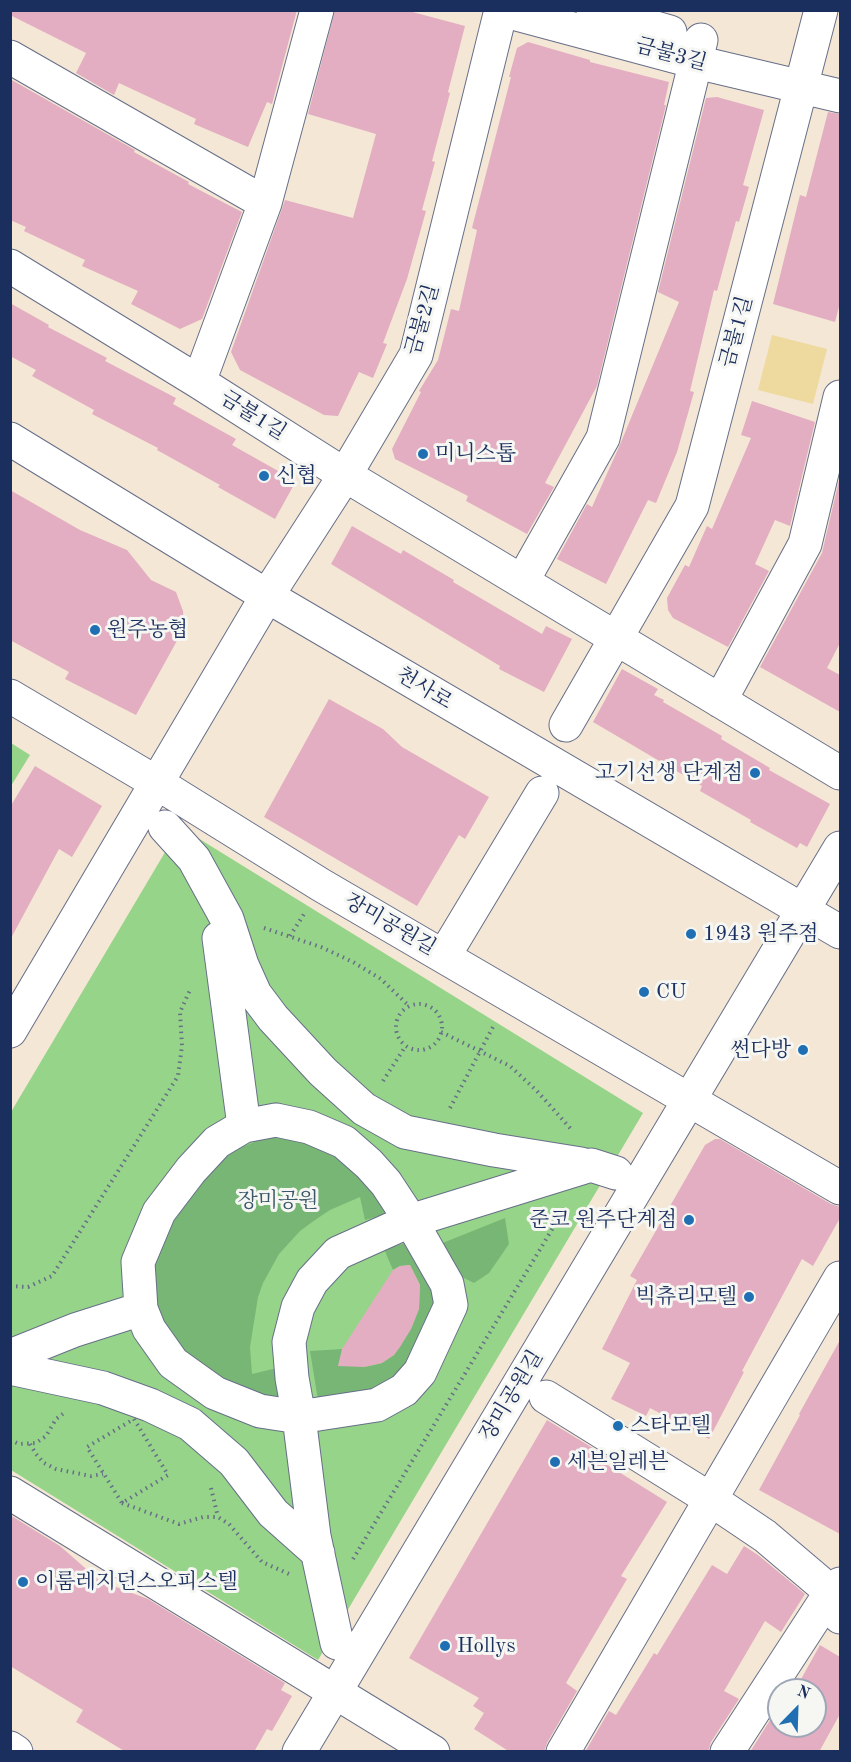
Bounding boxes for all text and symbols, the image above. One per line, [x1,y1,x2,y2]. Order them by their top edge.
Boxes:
street label: 금불3길 [632,33,710,77]
street label: 금불2길 [401,281,445,359]
street label: 금불1길 [715,293,759,371]
street label: 금불1길 [215,386,291,446]
place label: 미니스톱 [435,441,516,467]
marker: 미니스톱 [416,447,430,461]
place label: 신협 [276,463,317,489]
marker: 신협 [257,469,271,483]
place label: 원주농협 [107,617,188,643]
marker: 원주농협 [88,623,102,637]
street label: 천사로 [391,663,457,715]
place label: 고기선생 단계점 [595,760,743,786]
marker: 고기선생 단계점 [748,766,762,780]
street label: 장미공원길 [340,889,440,961]
place label: 1943 원주점 [703,921,818,947]
marker: 1943 원주점 [684,927,698,941]
place label: CU [656,979,686,1005]
marker: CU [637,985,651,999]
place label: 썬다방 [730,1037,791,1063]
marker: 썬다방 [796,1043,810,1057]
park label: 장미공원 [237,1188,319,1214]
place label: 준코 원주단계점 [529,1207,677,1233]
marker: 준코 원주단계점 [682,1213,696,1227]
place label: 빅츄리모텔 [636,1284,737,1310]
marker: 빅츄리모텔 [742,1290,756,1304]
street label: 장미공원길 [475,1346,549,1446]
place label: 스타모텔 [630,1413,711,1439]
marker: 스타모텔 [611,1419,625,1433]
place label: 세븐일레븐 [567,1449,668,1475]
marker: 세븐일레븐 [548,1455,562,1469]
place label: 이룸레지던스오피스텔 [35,1569,238,1595]
marker: 이룸레지던스오피스텔 [16,1575,30,1589]
place label: Hollys [457,1633,516,1659]
marker: Hollys [438,1639,452,1653]
north arrow [767,1678,827,1738]
text: N [794,1684,812,1703]

